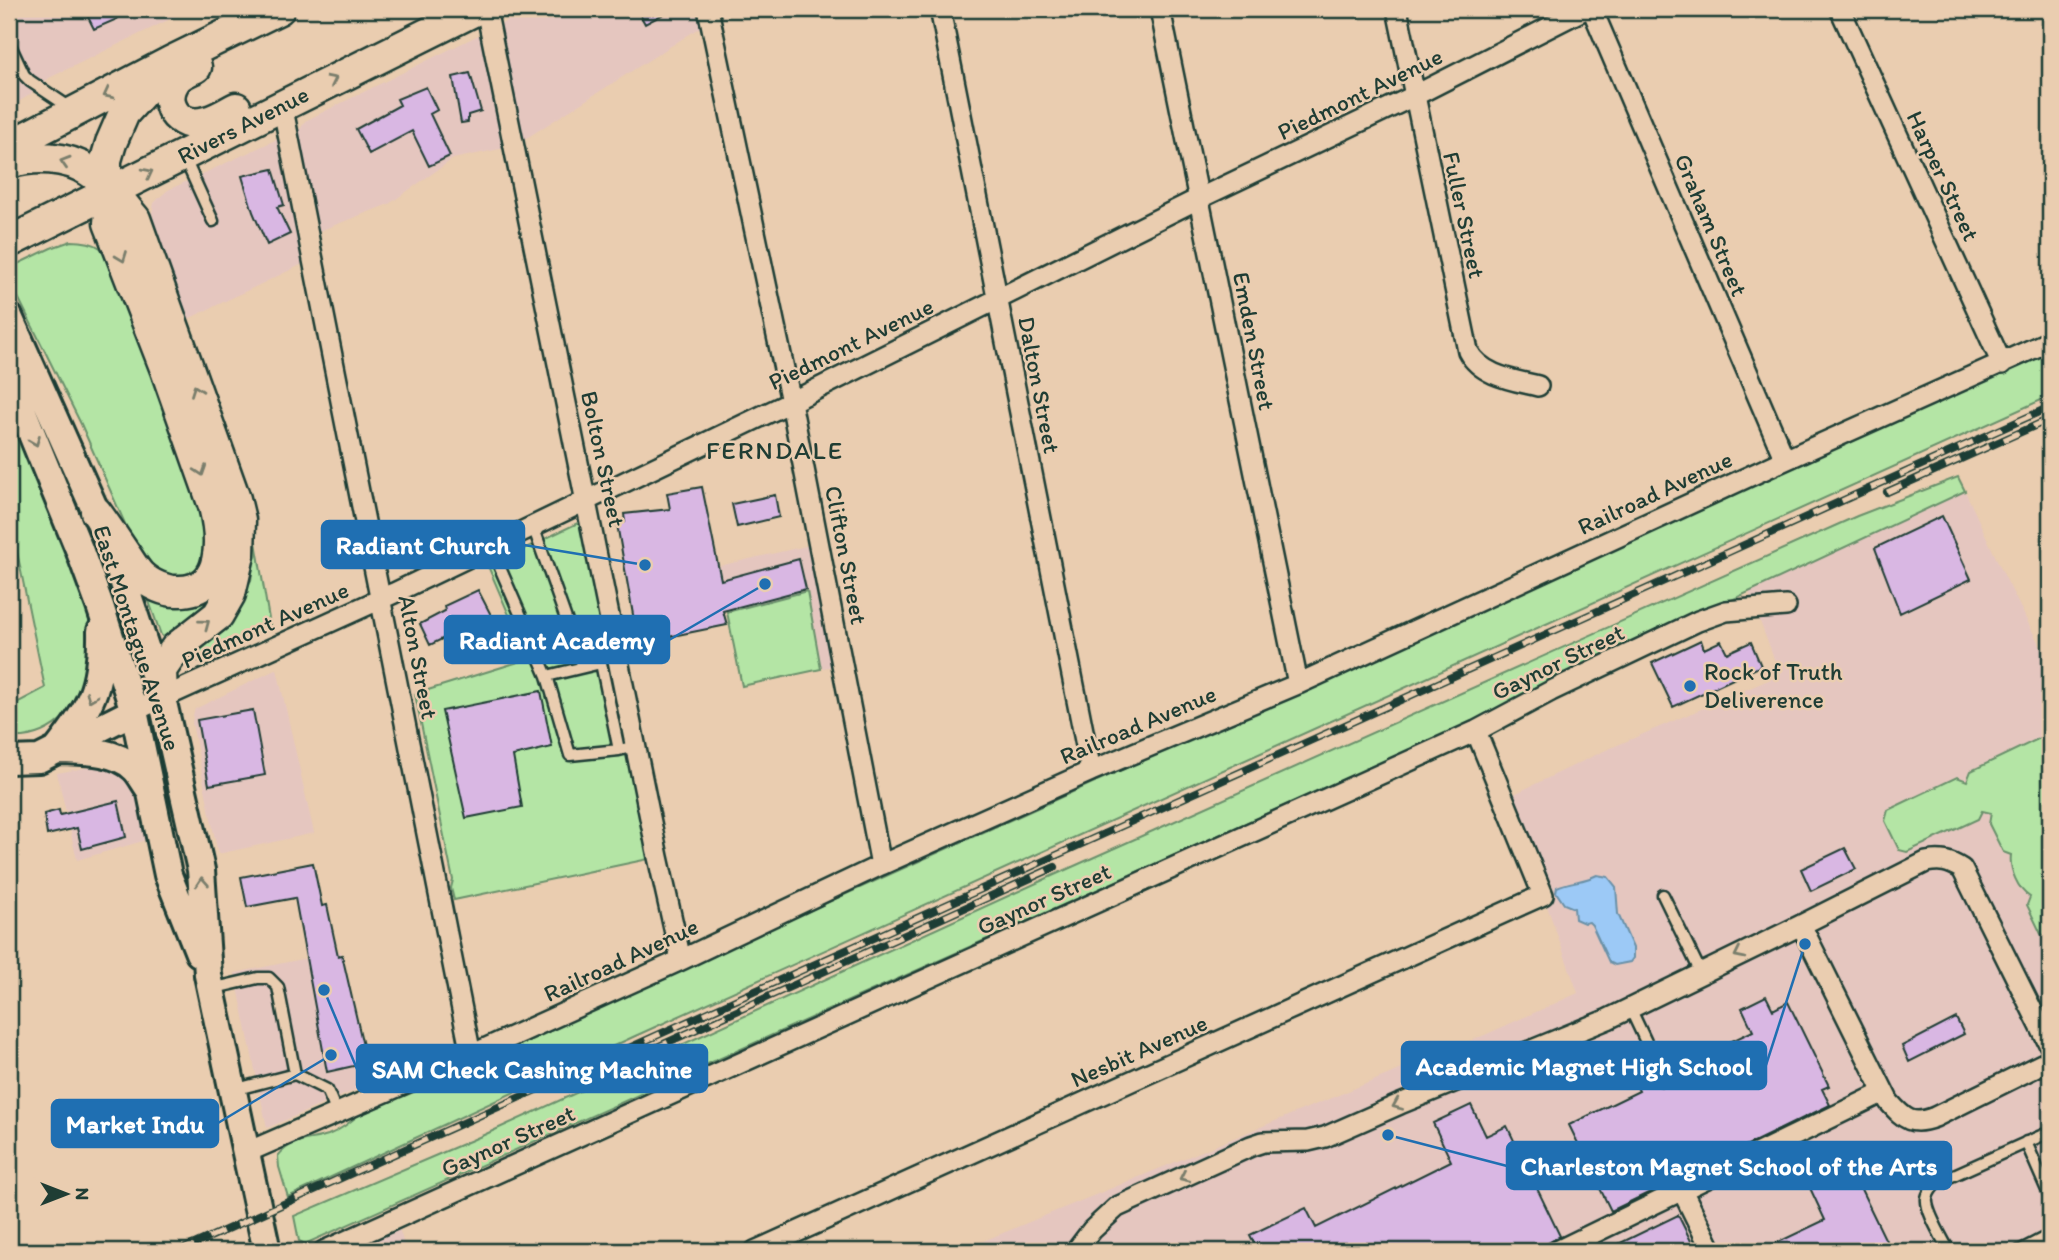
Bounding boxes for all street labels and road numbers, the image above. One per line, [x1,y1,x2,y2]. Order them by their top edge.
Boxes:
street label: Piedmont Avenue [1272,41,1447,146]
street label: Rivers Avenue [172,79,313,170]
street label: Harper Street [1901,106,1986,246]
street label: Fuller Street [1437,149,1492,281]
street label: Graham Street [1668,149,1754,300]
street label: Emden Street [1227,269,1282,413]
street label: Piedmont Avenue [763,291,938,396]
street label: Dalton Street [1012,314,1067,456]
street label: Bolton Street [575,388,632,530]
street label: Railroad Avenue [1573,444,1737,541]
street label: Clifton Street [819,483,874,627]
street label: East Montague Avenue [87,521,188,754]
street label: Piedmont Avenue [177,575,353,674]
street label: Alton Street [392,592,445,722]
street label: Gaynor Street [1487,617,1629,706]
street label: Railroad Avenue [1055,679,1220,771]
street label: Gaynor Street [972,856,1115,941]
street label: Railroad Avenue [539,911,703,1008]
street label: Nesbit Avenue [1066,1007,1212,1094]
street label: Gaynor Street [436,1098,579,1183]

